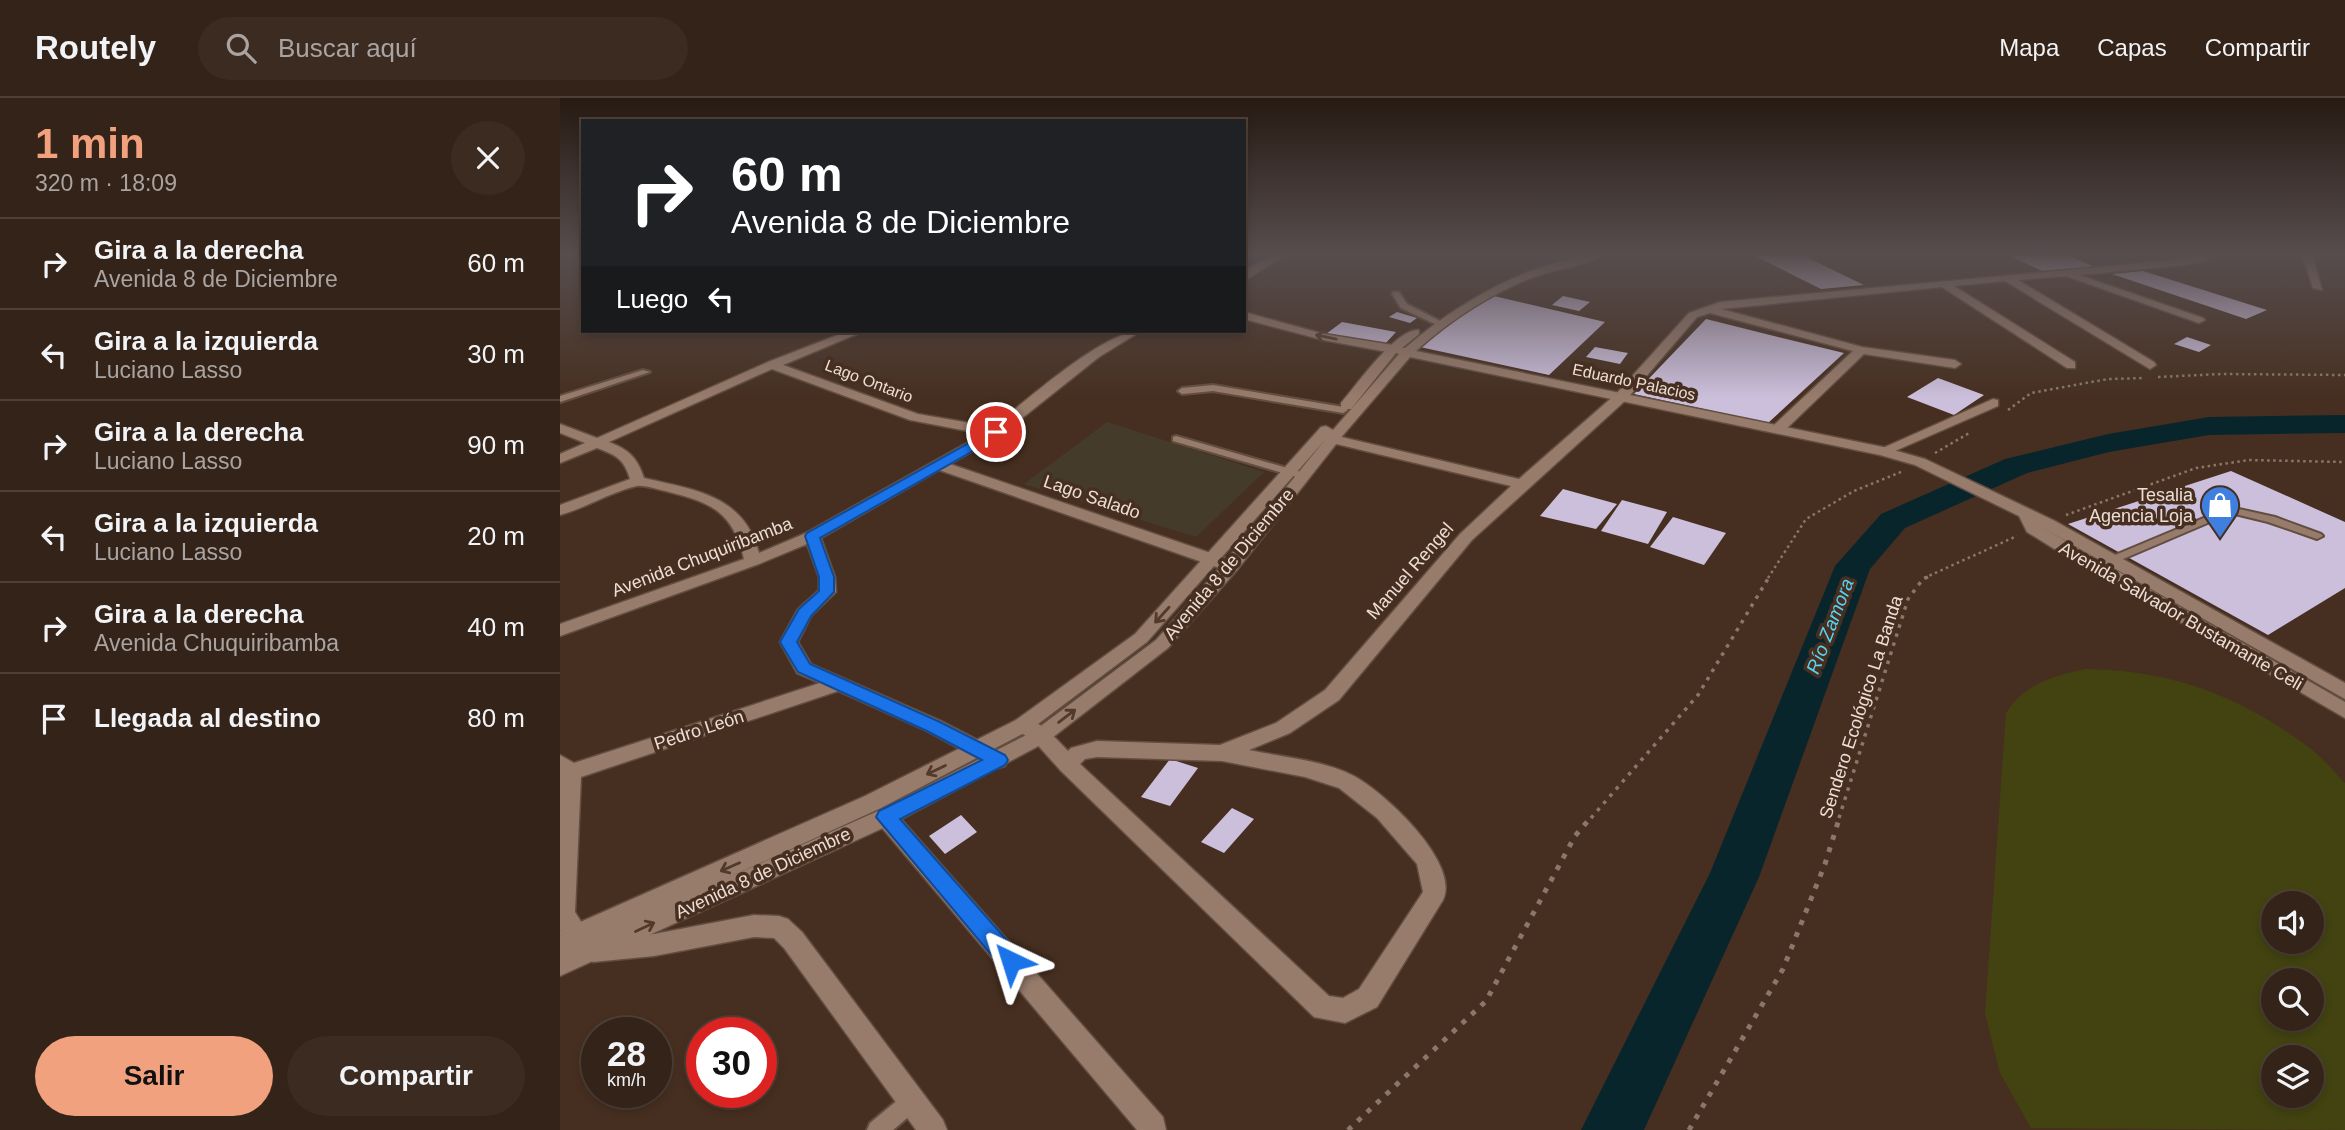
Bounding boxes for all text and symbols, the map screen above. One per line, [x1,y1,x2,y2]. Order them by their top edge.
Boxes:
search box [198,17,688,80]
text: Routely [35,29,156,66]
icon: search [222,29,260,67]
text: Buscar aquí [278,33,417,63]
text: Mapa [1999,34,2059,61]
text: Capas [2097,34,2167,61]
text: Compartir [2205,34,2310,61]
text: 1 min [35,120,145,167]
button: close [451,121,525,195]
icon: right [616,147,707,238]
text: 60 m [731,147,843,201]
text: 320 m · 18:09 [35,170,177,196]
text: Avenida 8 de Diciembre [731,204,1070,240]
text: Gira a la derecha [94,235,304,265]
icon: right [35,245,73,283]
text: 60 m [467,248,525,278]
text: Avenida 8 de Diciembre [94,266,338,292]
icon: left [702,280,740,318]
text: Luego [616,284,688,314]
text: Gira a la izquierda [94,326,318,356]
one-way arrow [1315,329,1338,343]
icon: left [35,336,73,374]
text: 30 m [467,339,525,369]
street label: Lago Ontario [823,356,915,406]
text: Luciano Lasso [94,357,242,383]
street label: Eduardo Palacios [1571,361,1697,403]
pin [966,402,1026,462]
icon: arrive [977,413,1015,451]
text: Gira a la derecha [94,417,304,447]
icon: right [35,427,73,465]
text: 90 m [467,430,525,460]
text: Luciano Lasso [94,448,242,474]
street label: Lago Salado [1041,471,1143,523]
street label: Avenida 8 de Diciembre [1160,484,1298,644]
shop icon: Tesalia Agencia Loja [2199,484,2241,539]
place label: Tesalia Agencia Loja [2089,485,2194,526]
text: Gira a la izquierda [94,508,318,538]
street label: Avenida Chuquiribamba [609,513,796,601]
icon: left [35,518,73,556]
street label: Manuel Rengel [1363,519,1457,623]
text: 20 m [467,521,525,551]
street label: Avenida Salvador Bustamante Celi [2056,538,2306,694]
text: Luciano Lasso [94,539,242,565]
water label: Río Zamora [1802,575,1858,677]
street label: Sendero Ecológico La Banda [1815,592,1907,821]
text: Gira a la derecha [94,599,304,629]
one-way arrow [1154,606,1170,624]
icon: right [35,609,73,647]
text: 40 m [467,612,525,642]
text: Avenida Chuquiribamba [94,630,339,656]
icon: arrive [35,700,73,738]
text: Llegada al destino [94,703,321,733]
text: 80 m [467,703,525,733]
street label: Pedro León [652,706,746,754]
one-way arrow [1057,709,1075,724]
one-way arrow [926,764,947,778]
street label: Avenida 8 de Diciembre [672,824,854,922]
one-way arrow [719,861,741,874]
map controls [2261,891,2324,1108]
button: sound [2261,891,2324,954]
one-way arrow [634,920,655,933]
position arrow [974,924,1048,998]
button: search [2261,968,2324,1031]
speed limit sign: 30 [686,1017,777,1108]
text: 28 [607,1034,646,1073]
button: Salir [35,1036,273,1116]
button: Compartir [287,1036,525,1116]
button: layers [2261,1045,2324,1108]
text: km/h [607,1070,646,1090]

